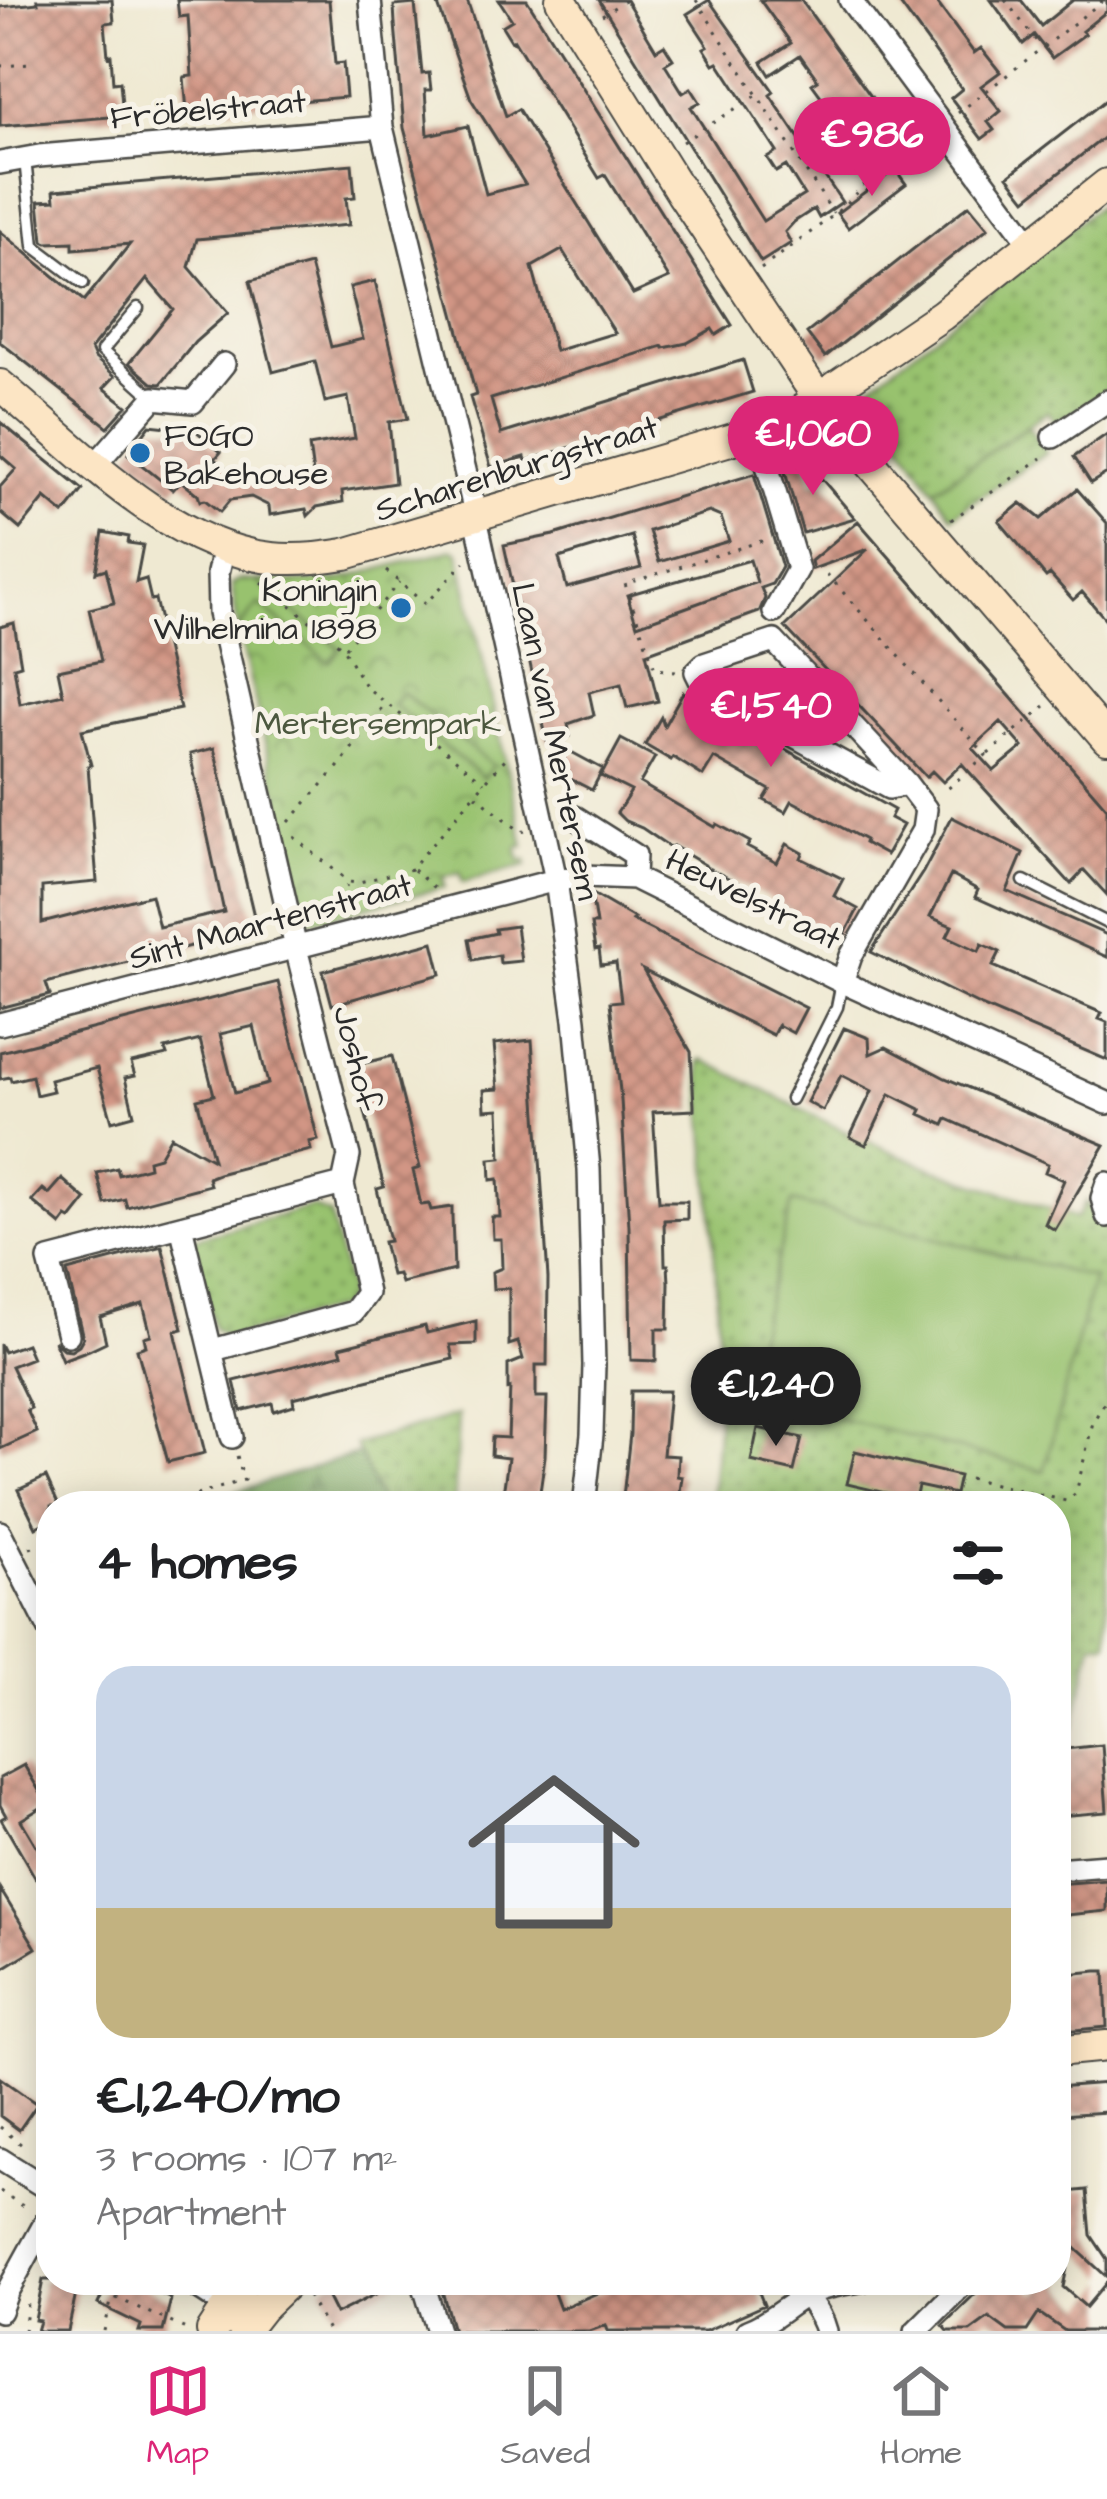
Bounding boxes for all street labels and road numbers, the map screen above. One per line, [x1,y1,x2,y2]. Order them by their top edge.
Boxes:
street label: Fröbelstraat [108,79,308,141]
street label: Scharenburgstraat [370,404,664,536]
street label: Laan van Mertersem [499,579,611,904]
street label: Heuvelstraat [658,838,848,962]
street label: Sint Maartenstraat [124,862,417,982]
street label: Joshof [321,1001,391,1116]

